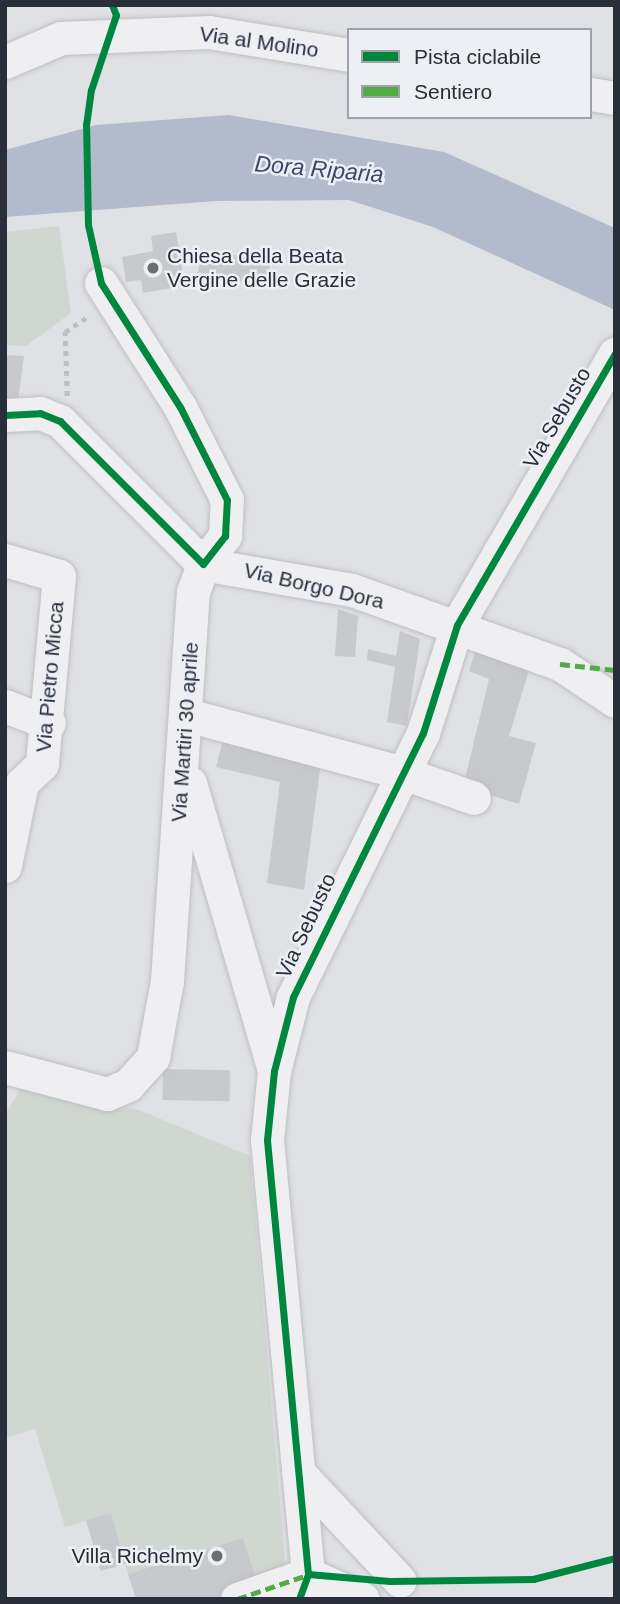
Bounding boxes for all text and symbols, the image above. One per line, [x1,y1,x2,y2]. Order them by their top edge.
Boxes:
street label: Via al Molino [198,21,320,63]
legend [347,28,592,119]
text: Pista ciclabile [414,45,541,68]
text: Sentiero [414,80,492,103]
water label: Dora Riparia [253,150,385,188]
place label: Chiesa della Beata Vergine delle Grazie [167,243,356,293]
marker: Chiesa della Beata Vergine delle Grazie [145,260,161,276]
street label: Via Sebusto [518,363,596,473]
street label: Via Borgo Dora [241,558,387,614]
street label: Via Pietro Micca [31,601,69,753]
street label: Via Martiri 30 aprile [166,641,204,823]
street label: Via Sebusto [271,870,341,982]
place label: Villa Richelmy [72,1543,203,1569]
marker: Villa Richelmy [209,1548,225,1564]

